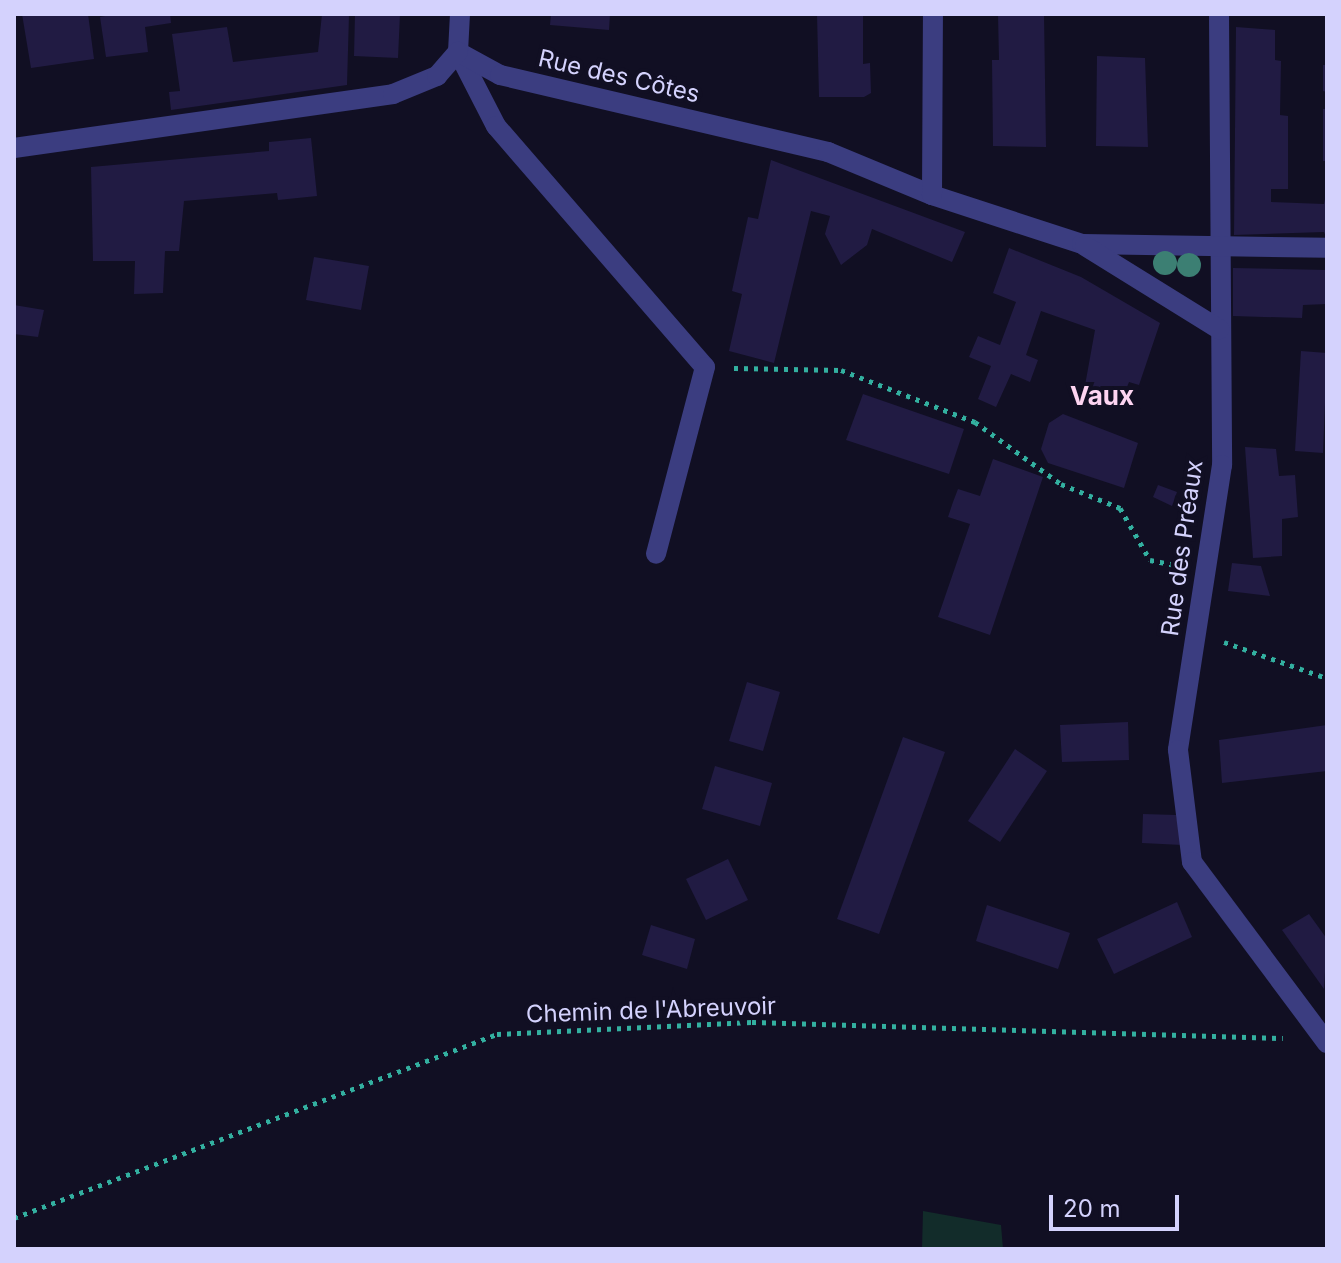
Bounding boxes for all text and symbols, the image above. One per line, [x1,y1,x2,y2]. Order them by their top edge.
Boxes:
street label: Rue des Côtes [536,43,702,109]
district label: Vaux [1070,380,1134,412]
street label: Rue des Préaux [1155,458,1209,638]
street label: Chemin de l'Abreuvoir [525,991,777,1029]
scale bar [1053,1179,1183,1229]
text: 20 m [1063,1194,1121,1223]

